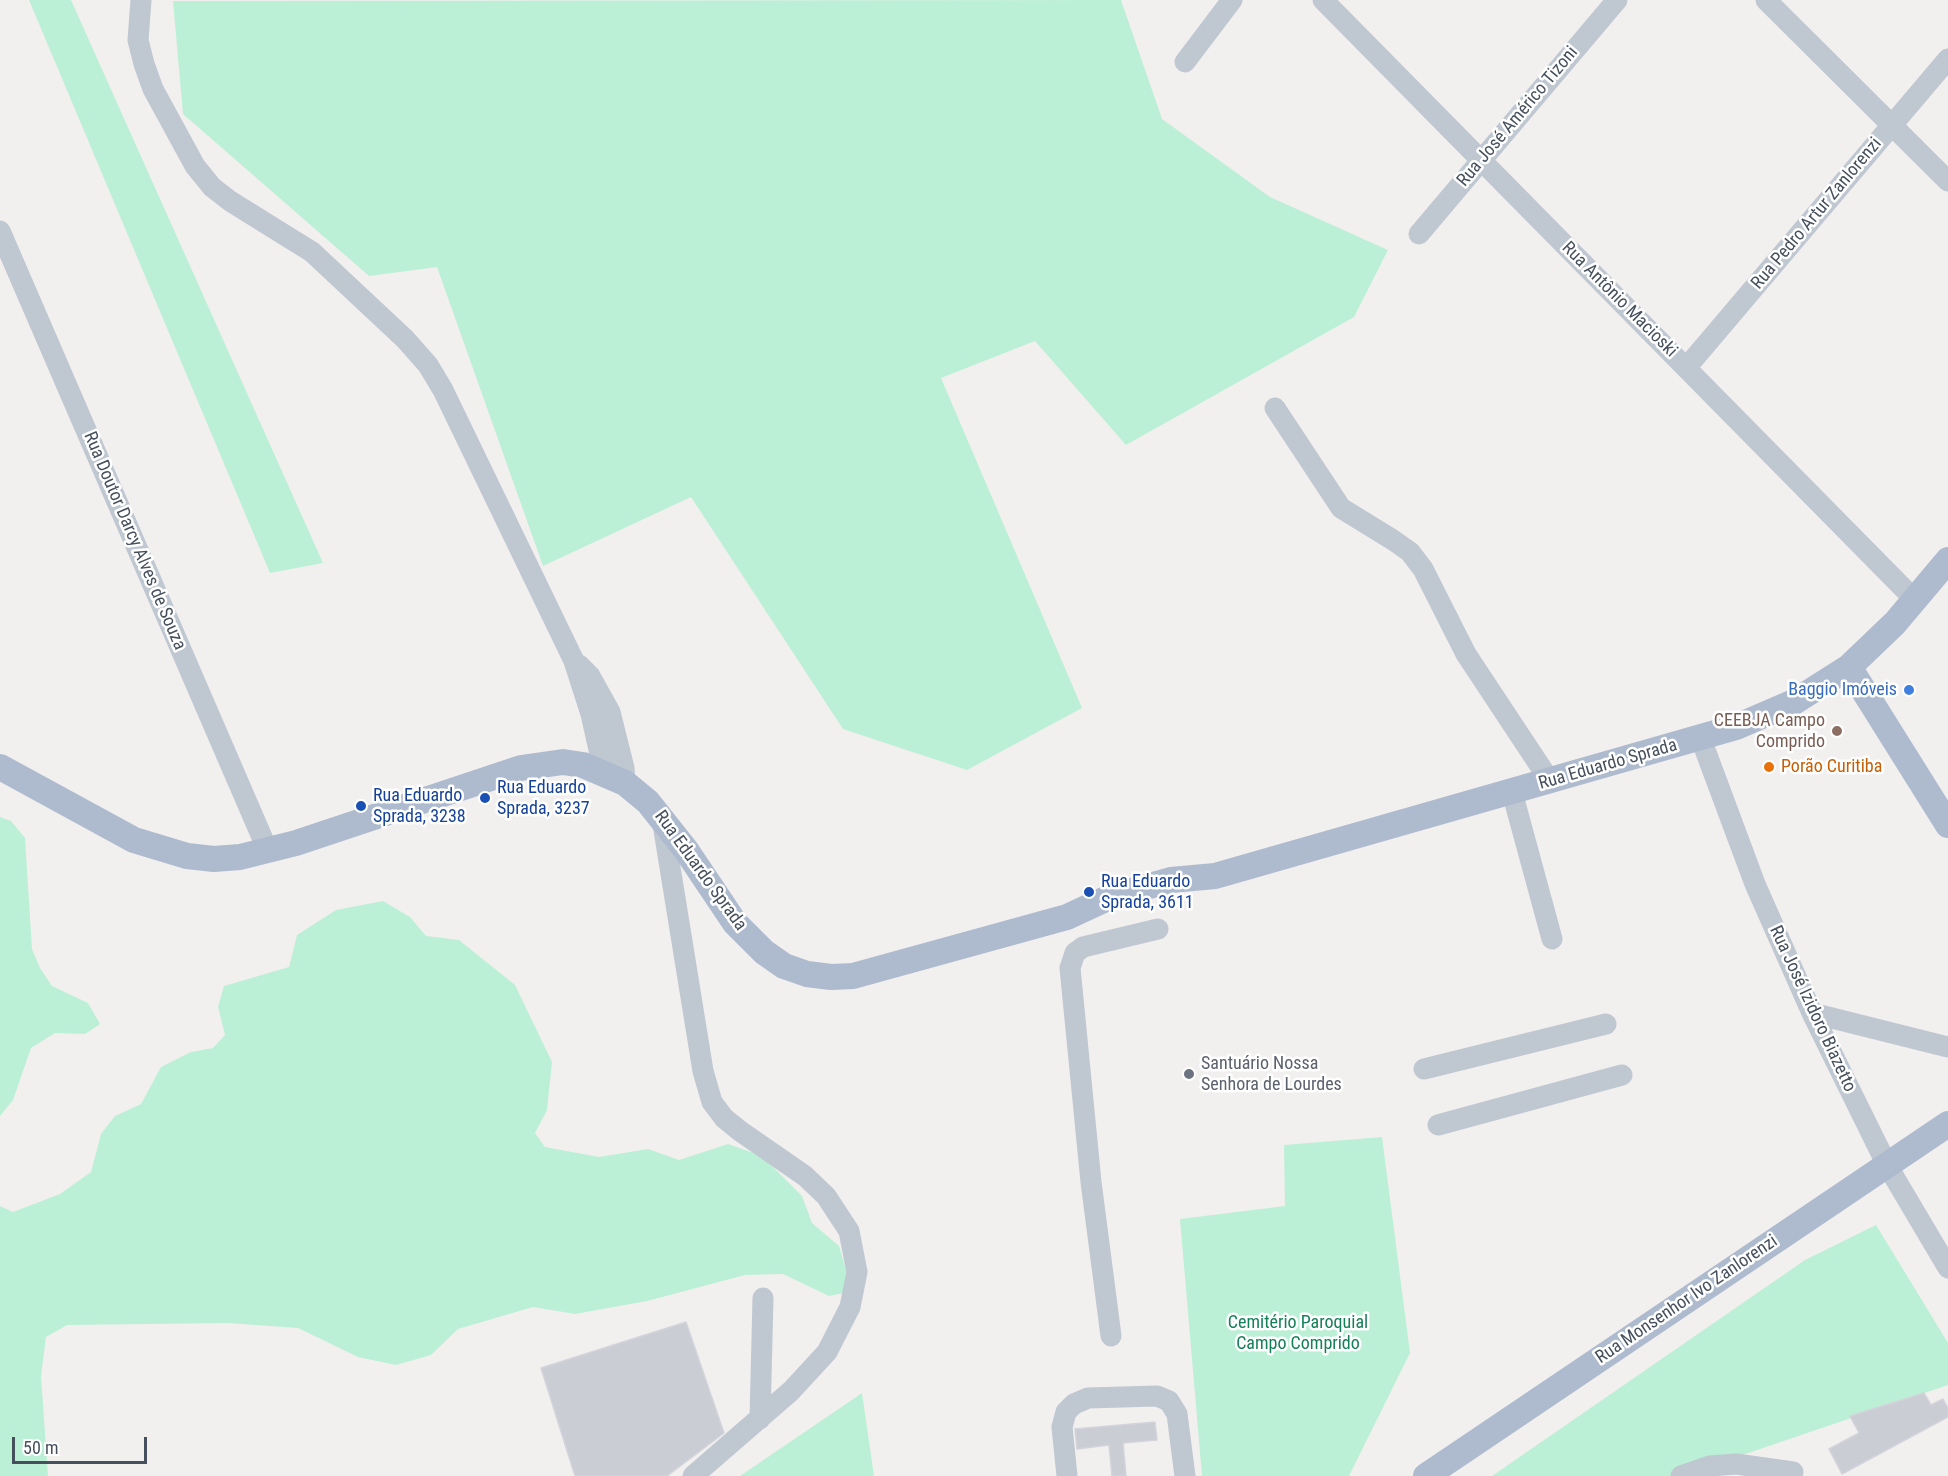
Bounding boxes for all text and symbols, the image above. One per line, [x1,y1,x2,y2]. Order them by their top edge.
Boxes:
street label: Rua José Américo Tizoni [1453,43,1583,191]
street label: Rua Pedro Artur Zanlorenzi [1747,134,1887,294]
street label: Rua Antônio Macioski [1557,238,1681,362]
street label: Rua Doutor Darcy Alves de Souza [78,429,190,653]
place label: Baggio Imóveis [1788,679,1897,701]
marker: Baggio Imóveis [1902,683,1916,697]
place label: CEEBJA Campo Comprido [1714,710,1825,752]
marker: CEEBJA Campo Comprido [1830,724,1844,738]
street label: Rua Eduardo Sprada [1536,735,1680,795]
place label: Porão Curitiba [1781,756,1882,778]
marker: Porão Curitiba [1762,760,1776,774]
place label: Rua Eduardo Sprada, 3237 [497,777,590,820]
place label: Rua Eduardo Sprada, 3238 [373,785,466,828]
marker: Rua Eduardo Sprada, 3237 [478,791,492,805]
marker: Rua Eduardo Sprada, 3238 [354,799,368,813]
street label: Rua Eduardo Sprada [649,807,751,935]
place label: Rua Eduardo Sprada, 3611 [1101,871,1194,914]
marker: Rua Eduardo Sprada, 3611 [1082,885,1096,899]
street label: Rua José Izidoro Biazetto [1764,923,1860,1095]
place label: Santuário Nossa Senhora de Lourdes [1201,1053,1342,1096]
marker: Santuário Nossa Senhora de Lourdes [1182,1067,1196,1081]
street label: Rua Monsenhor Ivo Zanlorenzi [1592,1231,1782,1369]
park label: Cemitério Paroquial Campo Comprido [1228,1312,1368,1354]
scale bar [15,1425,150,1463]
text: 50 m [23,1437,58,1458]

